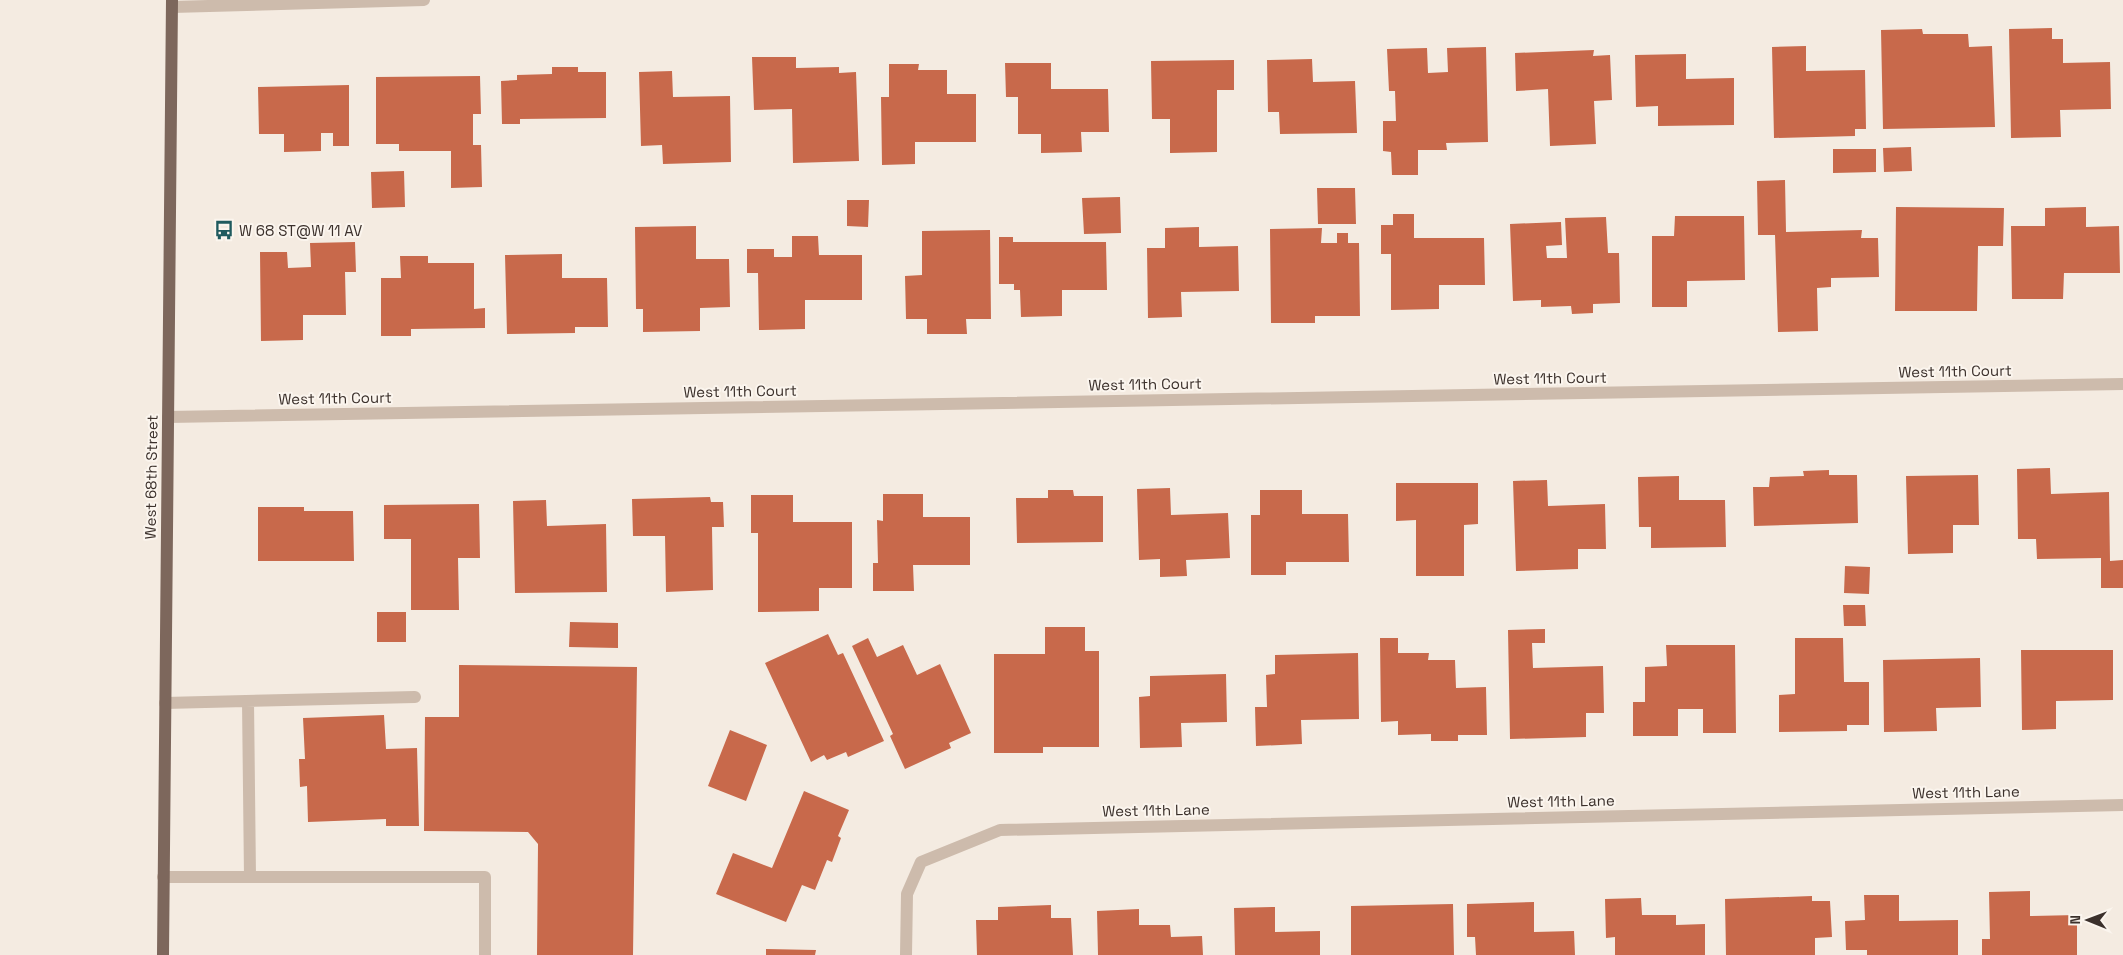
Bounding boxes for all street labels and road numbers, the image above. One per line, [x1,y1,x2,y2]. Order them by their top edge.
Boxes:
street label: West 11th Court [1898,361,2012,381]
street label: West 11th Court [1493,368,1607,388]
street label: West 11th Court [1088,374,1202,394]
street label: West 11th Court [683,381,797,401]
street label: West 11th Court [278,388,392,408]
street label: West 68th Street [140,414,162,539]
street label: West 11th Lane [1912,782,2020,802]
street label: West 11th Lane [1507,791,1615,811]
street label: West 11th Lane [1102,800,1210,820]

